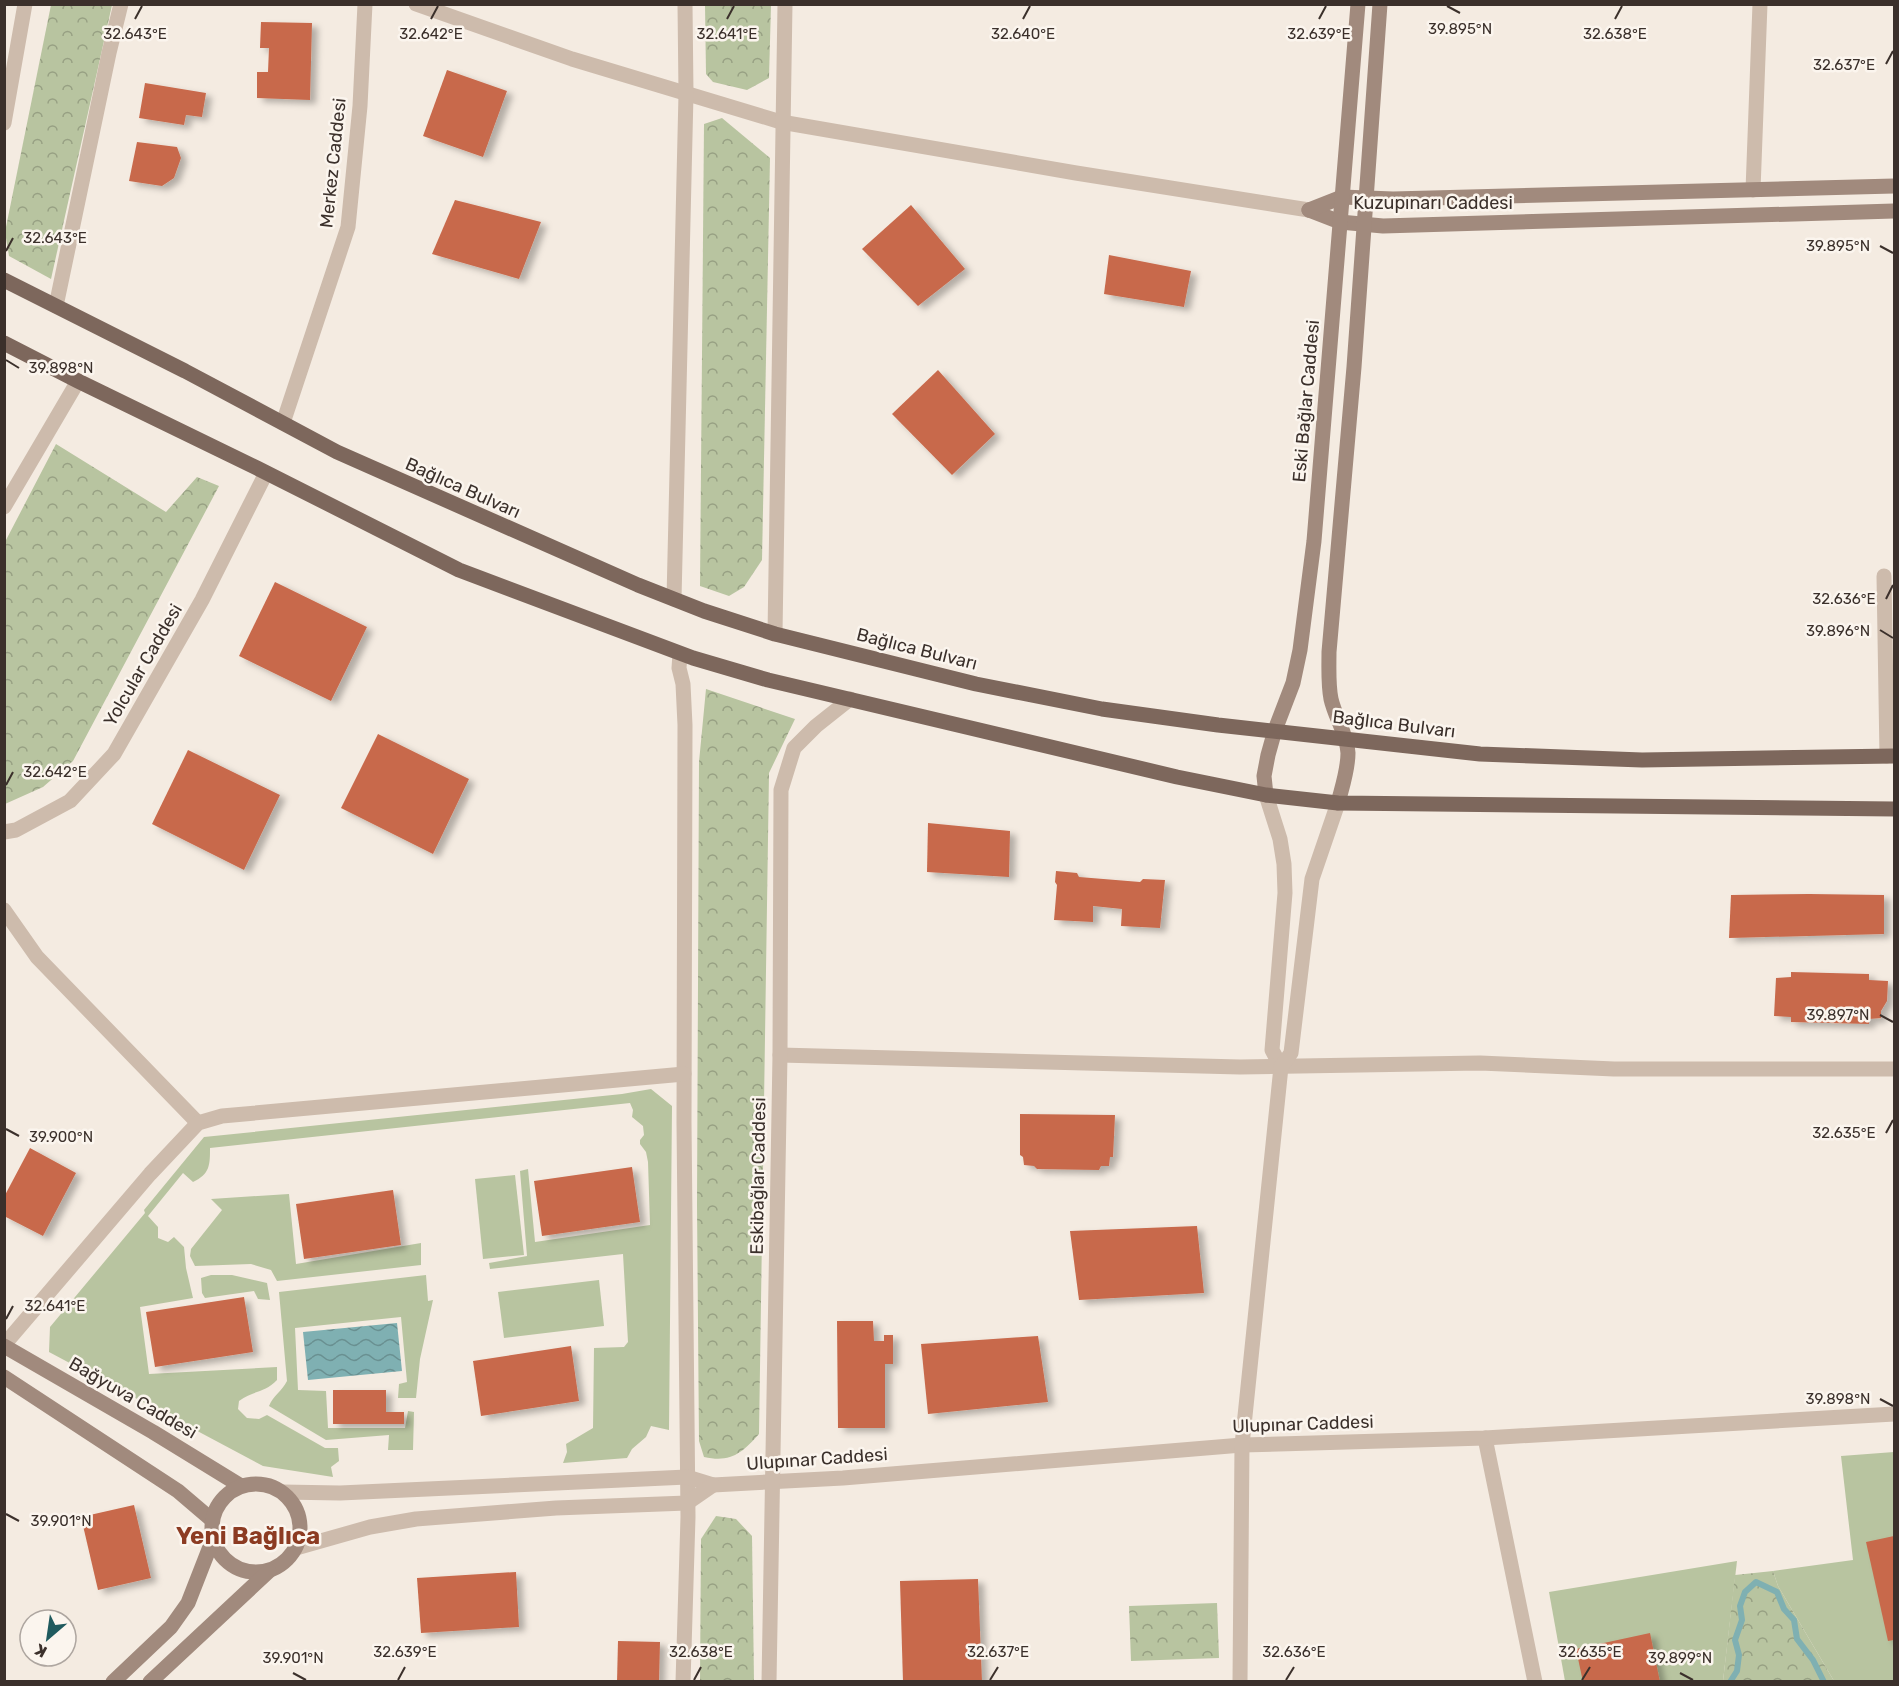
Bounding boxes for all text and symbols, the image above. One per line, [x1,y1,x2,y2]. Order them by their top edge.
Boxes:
text: 39.895°N [1428,20,1492,38]
text: 32.643°E [103,25,167,43]
text: 32.642°E [399,25,463,43]
text: 32.641°E [697,25,757,43]
text: 32.640°E [991,25,1055,43]
text: 32.639°E [1287,25,1351,43]
text: 32.638°E [1583,25,1647,43]
text: 32.637°E [1813,56,1875,74]
street label: Merkez Caddesi [315,97,351,229]
street label: Kuzupınarı Caddesi [1353,192,1513,214]
text: 32.643°E [23,229,87,247]
text: 39.895°N [1806,237,1870,255]
street label: Eski Bağlar Caddesi [1288,319,1324,483]
text: 39.898°N [29,359,93,377]
street label: Bağlıca Bulvarı [402,453,524,523]
text: 32.636°E [1812,590,1876,608]
street label: Yolcular Caddesi [99,600,187,730]
text: 39.896°N [1806,622,1870,640]
street label: Bağlıca Bulvarı [854,623,980,675]
street label: Bağlıca Bulvarı [1331,706,1457,742]
text: 32.642°E [23,763,87,781]
text: 39.897°N [1807,1006,1869,1024]
street label: Eskibağlar Caddesi [746,1097,770,1255]
text: 32.635°E [1812,1124,1876,1142]
text: 39.900°N [29,1128,93,1146]
text: 32.641°E [25,1297,85,1315]
street label: Bağyuva Caddesi [65,1352,201,1444]
text: 39.898°N [1806,1390,1870,1408]
street label: Ulupınar Caddesi [1232,1411,1374,1437]
street label: Ulupınar Caddesi [746,1443,888,1475]
text: 39.901°N [30,1512,92,1530]
district label: Yeni Bağlıca [176,1522,320,1550]
north arrow [18,1608,78,1668]
text: K [31,1640,50,1662]
text: 32.639°E [373,1643,437,1661]
text: 32.638°E [669,1643,733,1661]
text: 32.637°E [967,1643,1029,1661]
text: 32.636°E [1262,1643,1326,1661]
text: 32.635°E [1558,1643,1622,1661]
text: 39.901°N [262,1649,324,1667]
text: 39.899°N [1648,1649,1712,1667]

